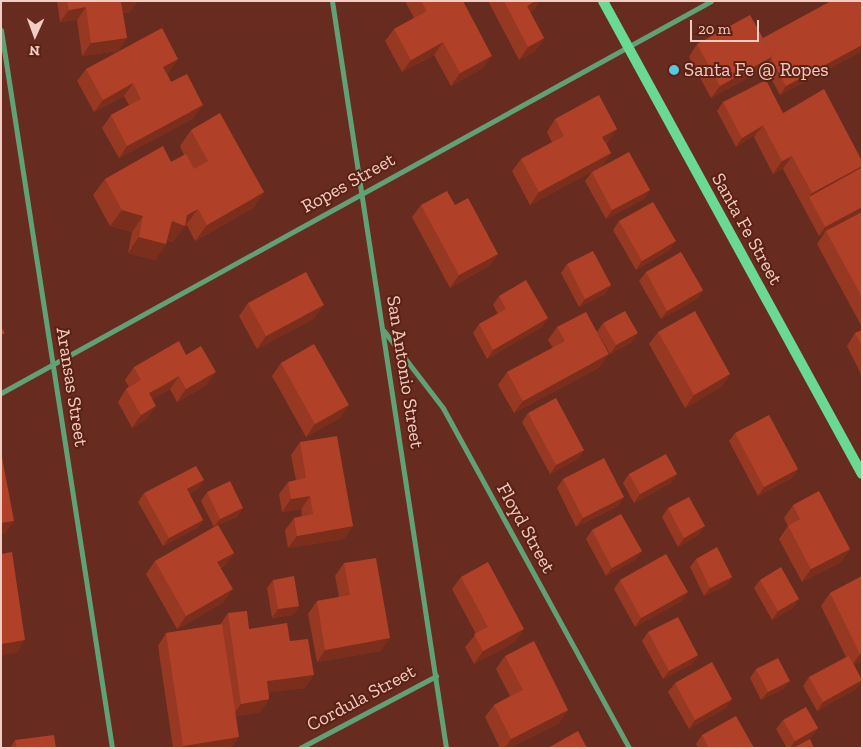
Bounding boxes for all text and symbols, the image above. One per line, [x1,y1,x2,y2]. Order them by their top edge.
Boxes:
north arrow [10,10,60,60]
scale bar [693,10,762,42]
text: 20 m [698,20,731,38]
text: N [29,42,40,59]
place label: Santa Fe @ Ropes [684,59,829,81]
marker: Santa Fe @ Ropes [668,64,680,76]
street label: Ropes Street [297,148,399,218]
street label: Santa Fe Street [707,169,787,289]
street label: San Antonio Street [382,294,428,450]
street label: Aransas Street [51,326,93,448]
street label: Floyd Street [492,479,560,577]
street label: Cordula Street [303,660,419,736]

